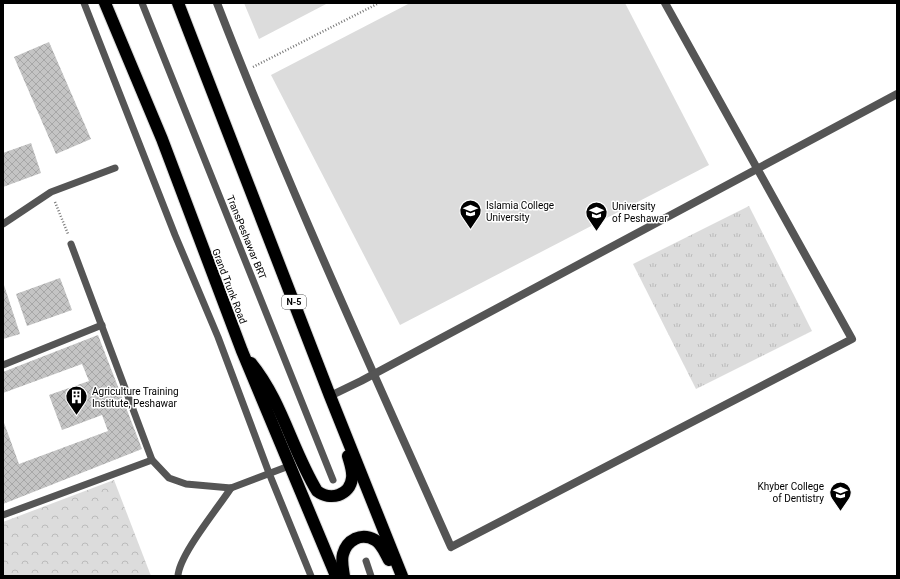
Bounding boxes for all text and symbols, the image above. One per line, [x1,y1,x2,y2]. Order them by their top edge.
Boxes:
street label: TransPeshawar BRT [225,194,268,281]
school or university icon: Islamia College University [458,198,484,231]
school or university icon: University of Peshawar [584,199,610,232]
place label: Islamia College University [486,200,554,223]
place label: University of Peshawar [612,201,668,224]
street label: Grand Trunk Road [210,247,249,325]
road number: N-5 [282,295,306,309]
building icon: Agriculture Training Institute, Peshawar [63,384,89,417]
place label: Agriculture Training Institute, Peshawar [92,386,179,409]
school or university icon: Khyber College of Dentistry [827,479,853,512]
place label: Khyber College of Dentistry [757,481,824,504]

